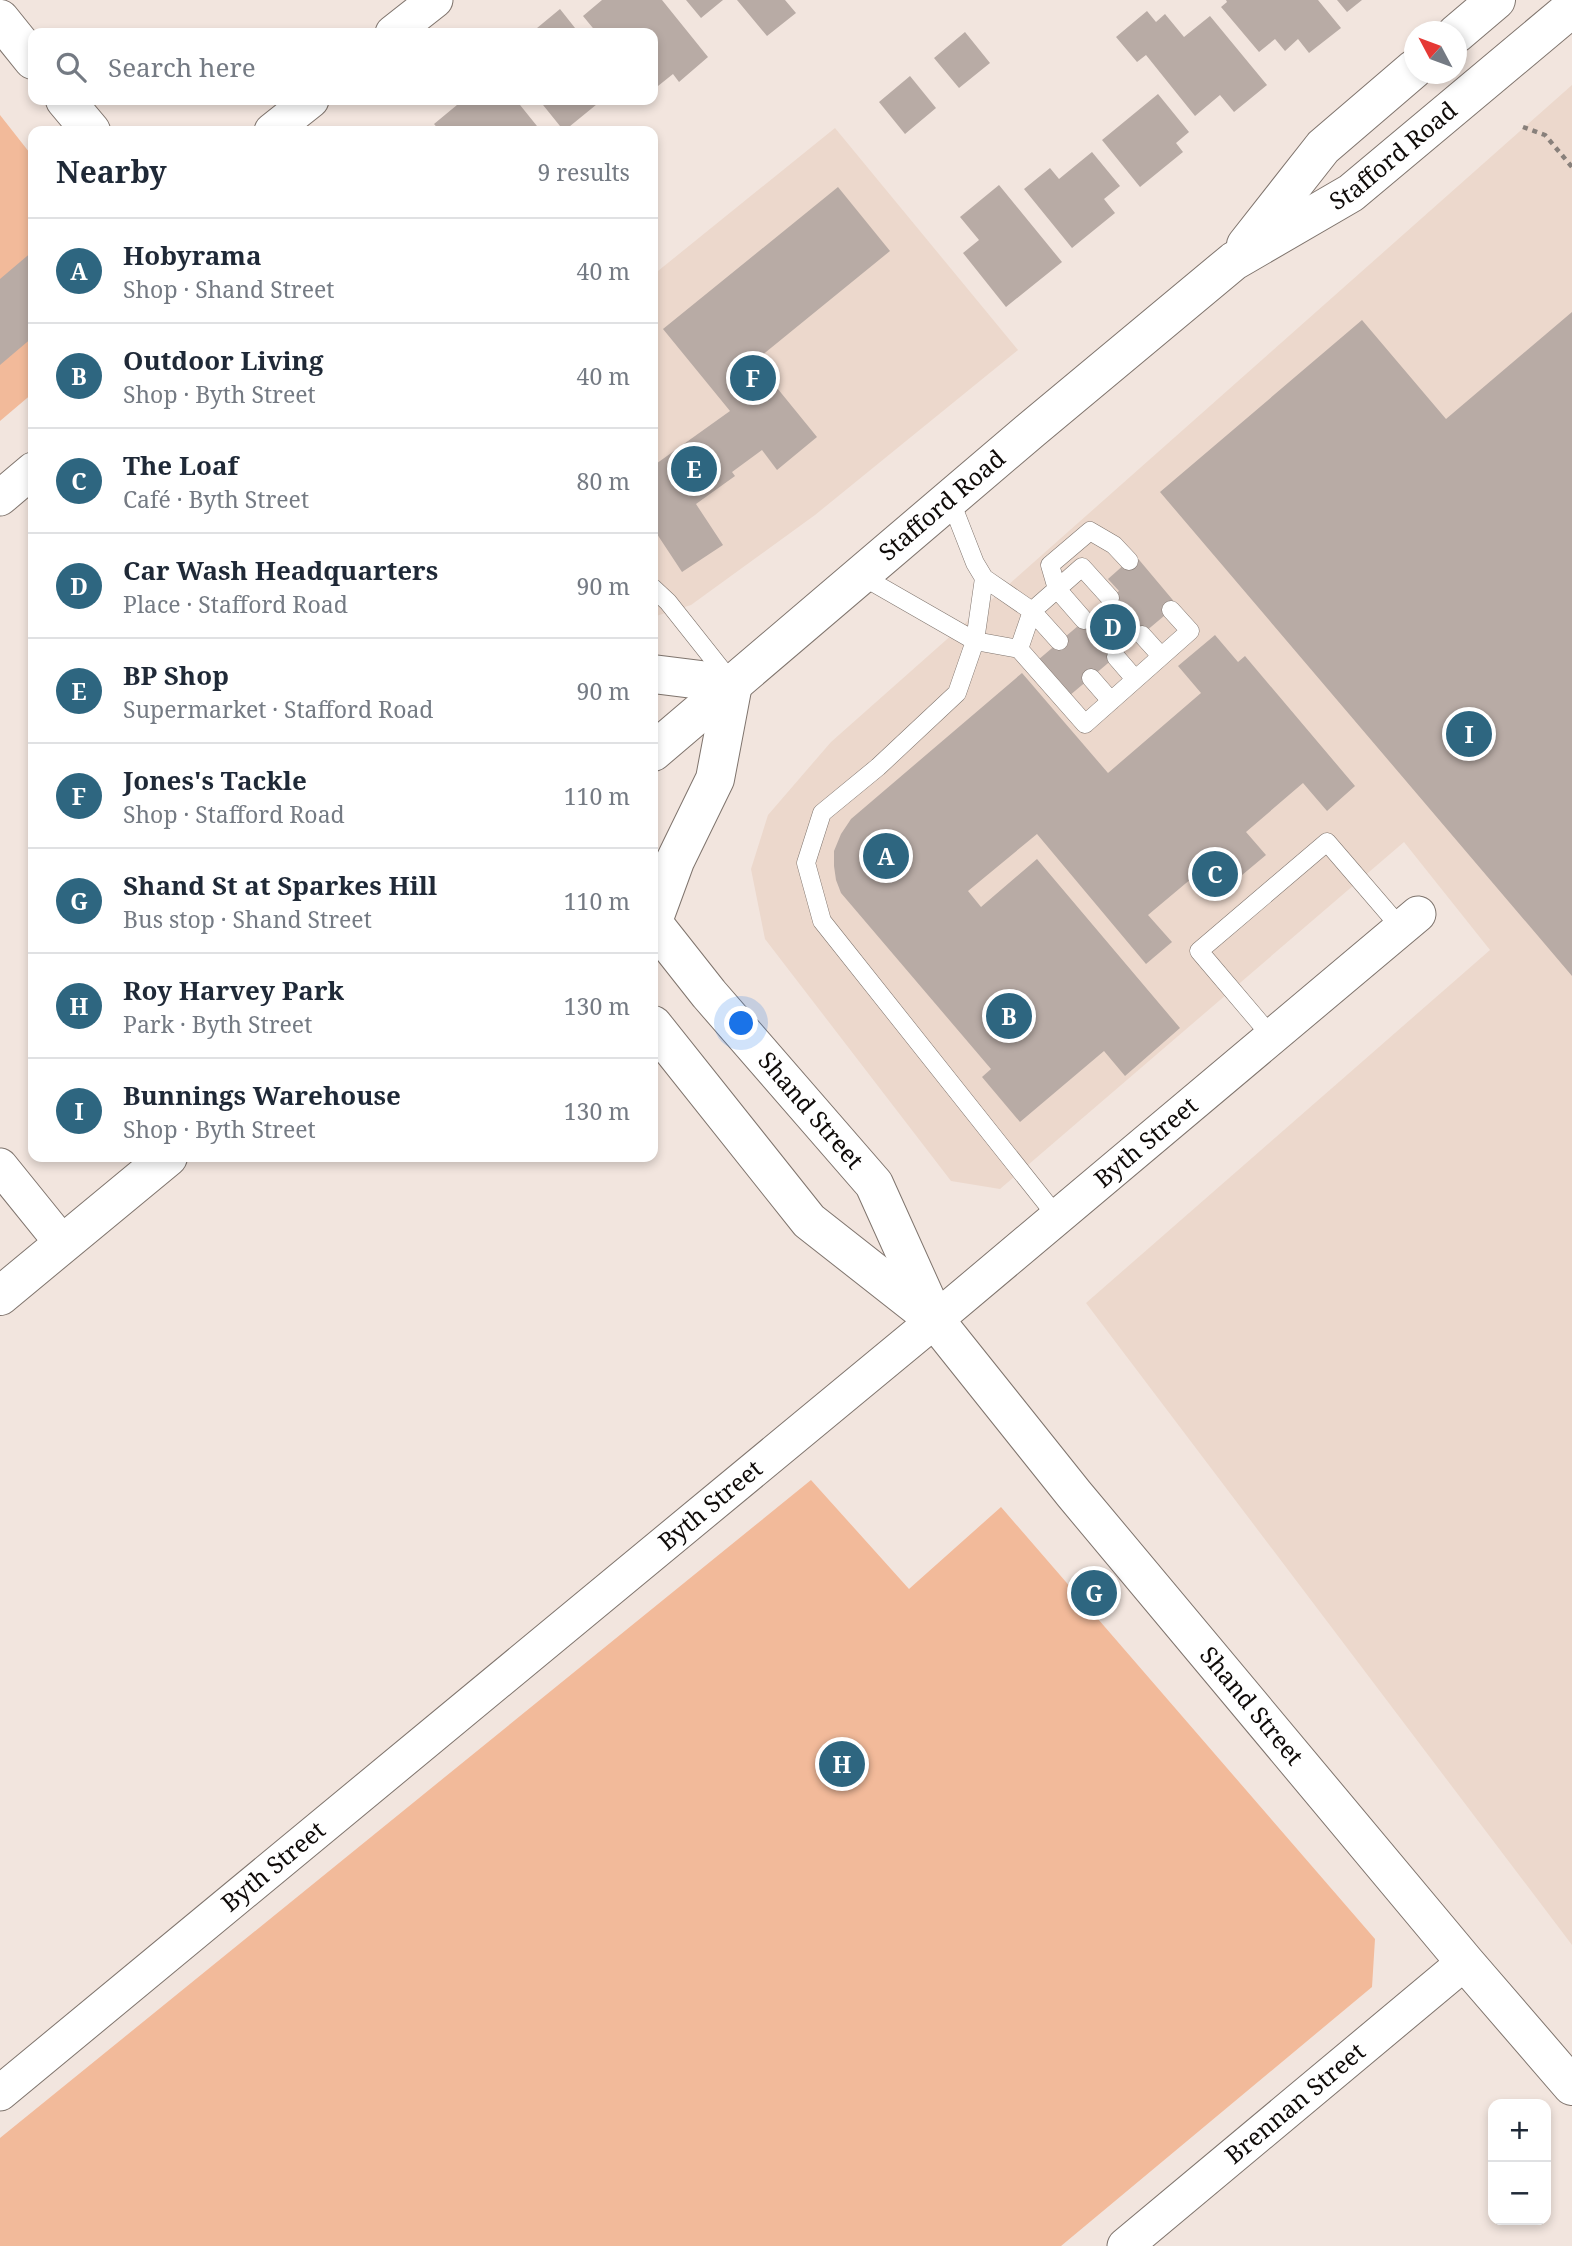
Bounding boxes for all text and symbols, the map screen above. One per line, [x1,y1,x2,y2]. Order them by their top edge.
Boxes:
north arrow [1404,21,1467,84]
search box [28,28,658,105]
icon: search [52,48,90,86]
text: Search here [108,49,256,85]
street label: Stafford Road [1323,93,1464,217]
text: Nearby [56,151,167,192]
text: 9 results [537,156,630,188]
text: Hobyrama [123,237,262,273]
text: A [70,255,88,287]
text: 40 m [577,255,630,287]
text: Shop · Shand Street [123,273,334,305]
text: Outdoor Living [123,342,323,378]
pin: F [730,352,776,404]
text: B [71,360,87,392]
text: 40 m [577,360,630,392]
text: Shop · Byth Street [123,378,316,410]
street label: Stafford Road [871,441,1012,568]
pin: E [671,443,717,495]
text: The Loaf [123,447,238,483]
text: C [71,465,87,497]
text: 80 m [577,465,630,497]
text: Café · Byth Street [123,483,309,515]
text: Car Wash Headquarters [123,552,438,588]
text: D [70,570,88,602]
text: 90 m [577,570,630,602]
text: Place · Stafford Road [123,588,348,620]
pin: D [1090,601,1136,653]
text: BP Shop [123,657,229,693]
text: E [71,675,87,707]
text: 90 m [577,675,630,707]
text: Supermarket · Stafford Road [123,693,433,725]
pin: I [1446,708,1492,760]
text: Jones's Tackle [123,762,307,798]
text: F [72,780,86,812]
text: 110 m [564,780,630,812]
text: Shop · Stafford Road [123,798,345,830]
pin: A [863,830,909,882]
pin: C [1192,848,1238,900]
text: Shand St at Sparkes Hill [123,867,437,903]
text: G [70,885,88,917]
text: 110 m [564,885,630,917]
text: Bus stop · Shand Street [123,903,372,935]
text: Roy Harvey Park [123,972,344,1008]
text: H [70,990,88,1022]
text: 130 m [564,990,630,1022]
pin: B [986,990,1032,1042]
your location [724,1006,758,1040]
text: Park · Byth Street [123,1008,312,1040]
street label: Shand Street [751,1044,872,1175]
text: Bunnings Warehouse [123,1077,401,1113]
street label: Byth Street [1086,1088,1204,1194]
text: I [74,1095,84,1127]
text: 130 m [564,1095,630,1127]
text: Shop · Byth Street [123,1113,316,1145]
street label: Byth Street [651,1452,769,1557]
pin: G [1071,1567,1117,1619]
street label: Shand Street [1193,1639,1312,1772]
pin: H [819,1738,865,1790]
street label: Byth Street [214,1813,332,1918]
street label: Brennan Street [1217,2034,1371,2171]
map controls [1488,2099,1551,2225]
button: + [1488,2099,1551,2162]
button: − [1488,2162,1551,2225]

